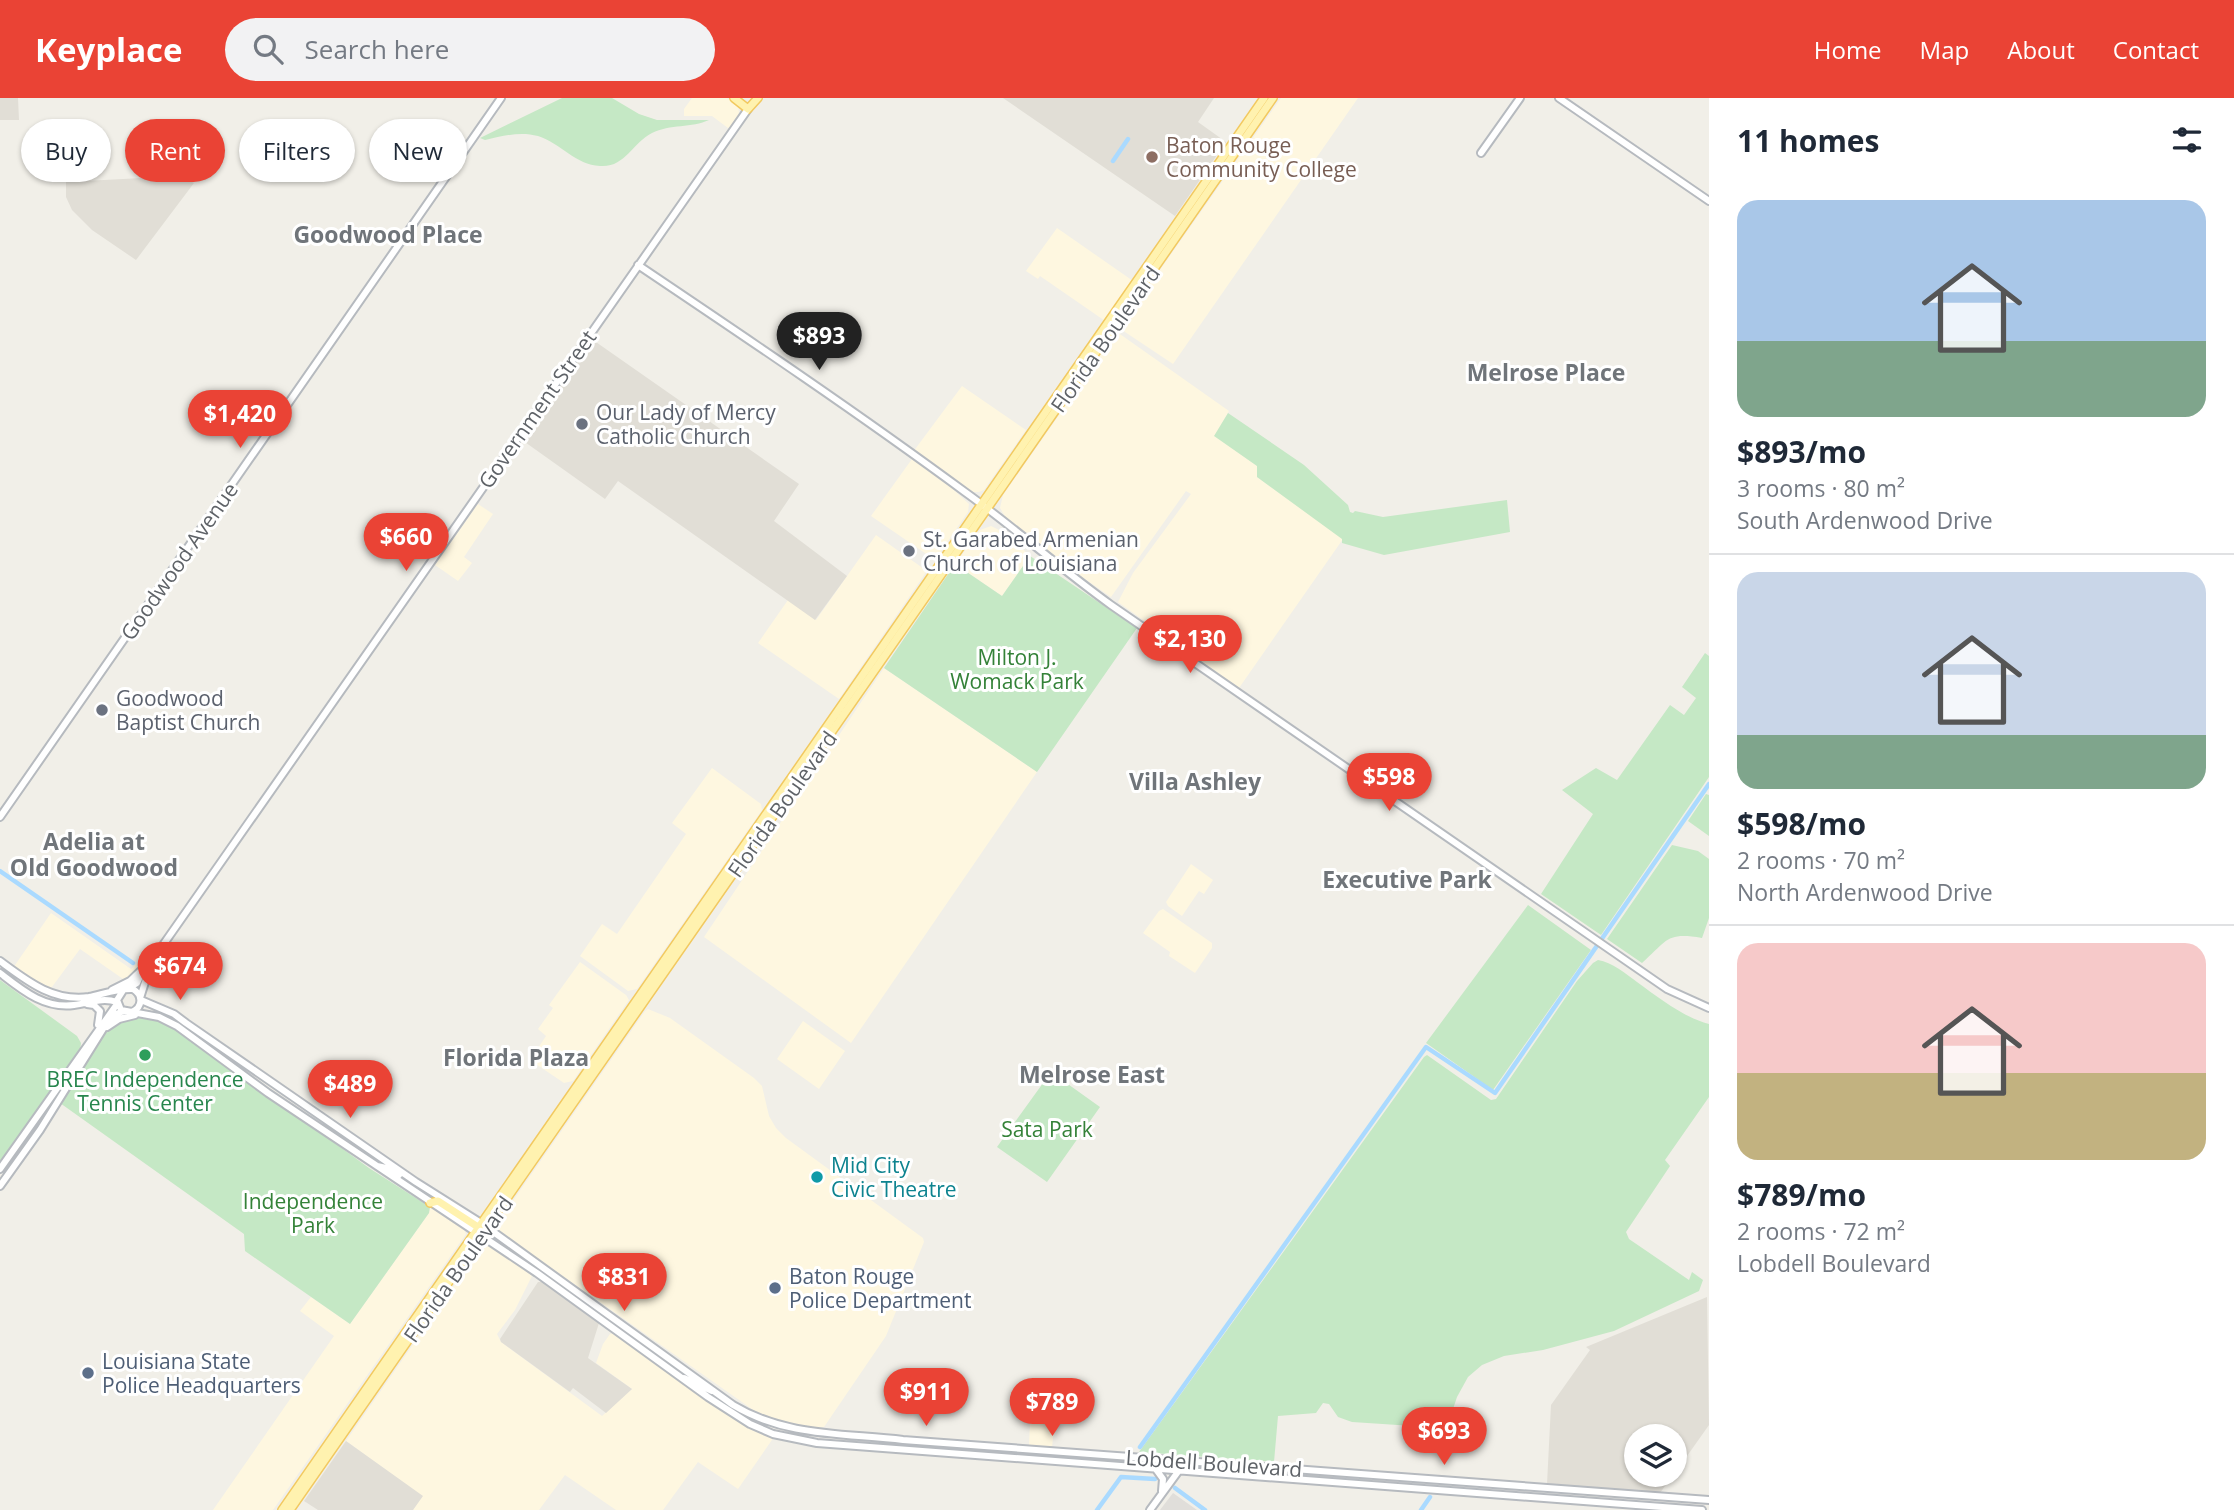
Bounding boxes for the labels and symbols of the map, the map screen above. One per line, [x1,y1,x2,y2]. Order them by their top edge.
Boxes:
place label: Baton Rouge Community College [1166,131,1357,183]
marker: Baton Rouge Community College [1144,149,1160,165]
district label: Goodwood Place [293,218,483,250]
street label: Florida Boulevard [1044,260,1166,418]
pin: $893 [778,313,860,372]
street label: Government Street [472,324,602,494]
district label: Melrose Place [1467,356,1625,388]
pin: $1,420 [183,390,297,450]
place label: Our Lady of Mercy Catholic Church [596,398,776,450]
marker: Our Lady of Mercy Catholic Church [574,416,590,432]
street label: Goodwood Avenue [114,477,244,645]
pin: $660 [365,514,447,573]
place label: St. Garabed Armenian Church of Louisiana [923,525,1139,577]
marker: St. Garabed Armenian Church of Louisiana [901,543,917,559]
pin: $2,130 [1133,616,1247,675]
park label: Milton J. Womack Park [950,643,1084,695]
place label: Goodwood Baptist Church [116,684,260,736]
marker: Goodwood Baptist Church [94,702,110,718]
street label: Florida Boulevard [721,725,843,883]
pin: $598 [1348,754,1430,813]
district label: Villa Ashley [1129,765,1262,797]
district label: Adelia at Old Goodwood [10,825,178,883]
district label: Executive Park [1322,863,1492,895]
pin: $674 [139,942,221,1002]
district label: Florida Plaza [443,1041,589,1073]
marker: BREC Independence Tennis Center [137,1047,153,1063]
district label: Melrose East [1019,1058,1165,1090]
pin: $489 [309,1060,391,1120]
place label: BREC Independence Tennis Center [46,1065,244,1117]
park label: Sata Park [1001,1115,1093,1143]
place label: Mid City Civic Theatre [831,1151,957,1203]
marker: Mid City Civic Theatre [809,1169,825,1185]
park label: Independence Park [243,1187,383,1239]
street label: Florida Boulevard [397,1190,519,1348]
pin: $831 [583,1254,665,1313]
place label: Baton Rouge Police Department [789,1262,971,1314]
marker: Baton Rouge Police Department [767,1280,783,1296]
place label: Louisiana State Police Headquarters [102,1347,301,1399]
marker: Louisiana State Police Headquarters [80,1365,96,1381]
pin: $911 [885,1368,967,1428]
pin: $789 [1011,1378,1093,1438]
pin: $693 [1403,1408,1485,1467]
street label: Lobdell Boulevard [1125,1443,1303,1483]

